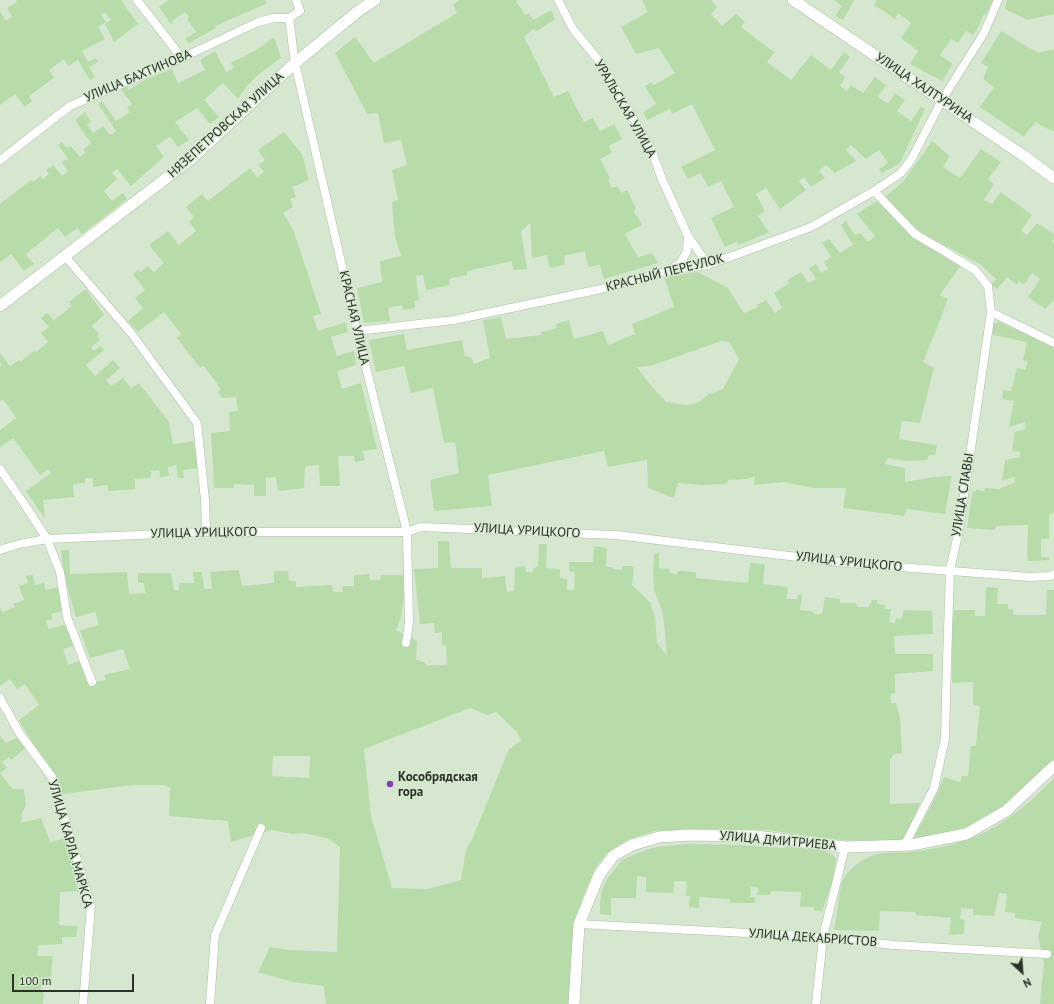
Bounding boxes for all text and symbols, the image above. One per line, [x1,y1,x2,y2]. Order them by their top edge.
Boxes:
street label: УЛИЦА БАХТИНОВА [82,46,194,106]
street label: УЛИЦА ХАЛТУРИНА [872,50,976,126]
street label: УРАЛЬСКАЯ УЛИЦА [591,57,659,161]
street label: НЯЗЕПЕТРОВСКАЯ УЛИЦА [165,69,287,181]
street label: КРАСНЫЙ ПЕРЕУЛОК [604,251,726,295]
street label: КРАСНАЯ УЛИЦА [336,269,372,367]
street label: УЛИЦА СЛАВЫ [949,452,977,538]
street label: УЛИЦА УРИЦКОГО [473,520,581,542]
street label: УЛИЦА УРИЦКОГО [150,524,258,542]
street label: УЛИЦА УРИЦКОГО [795,549,903,575]
place label: Кособрядская гора [398,769,478,800]
street label: УЛИЦА КАРЛА МАРКСА [44,778,96,910]
marker: Кособрядская гора [385,779,395,789]
street label: УЛИЦА ДМИТРИЕВА [719,828,837,854]
street label: УЛИЦА ДЕКАБРИСТОВ [748,926,878,950]
north arrow [1002,952,1042,992]
scale bar [14,966,136,992]
text: 100 m [19,973,52,988]
text: N [1021,975,1034,991]

